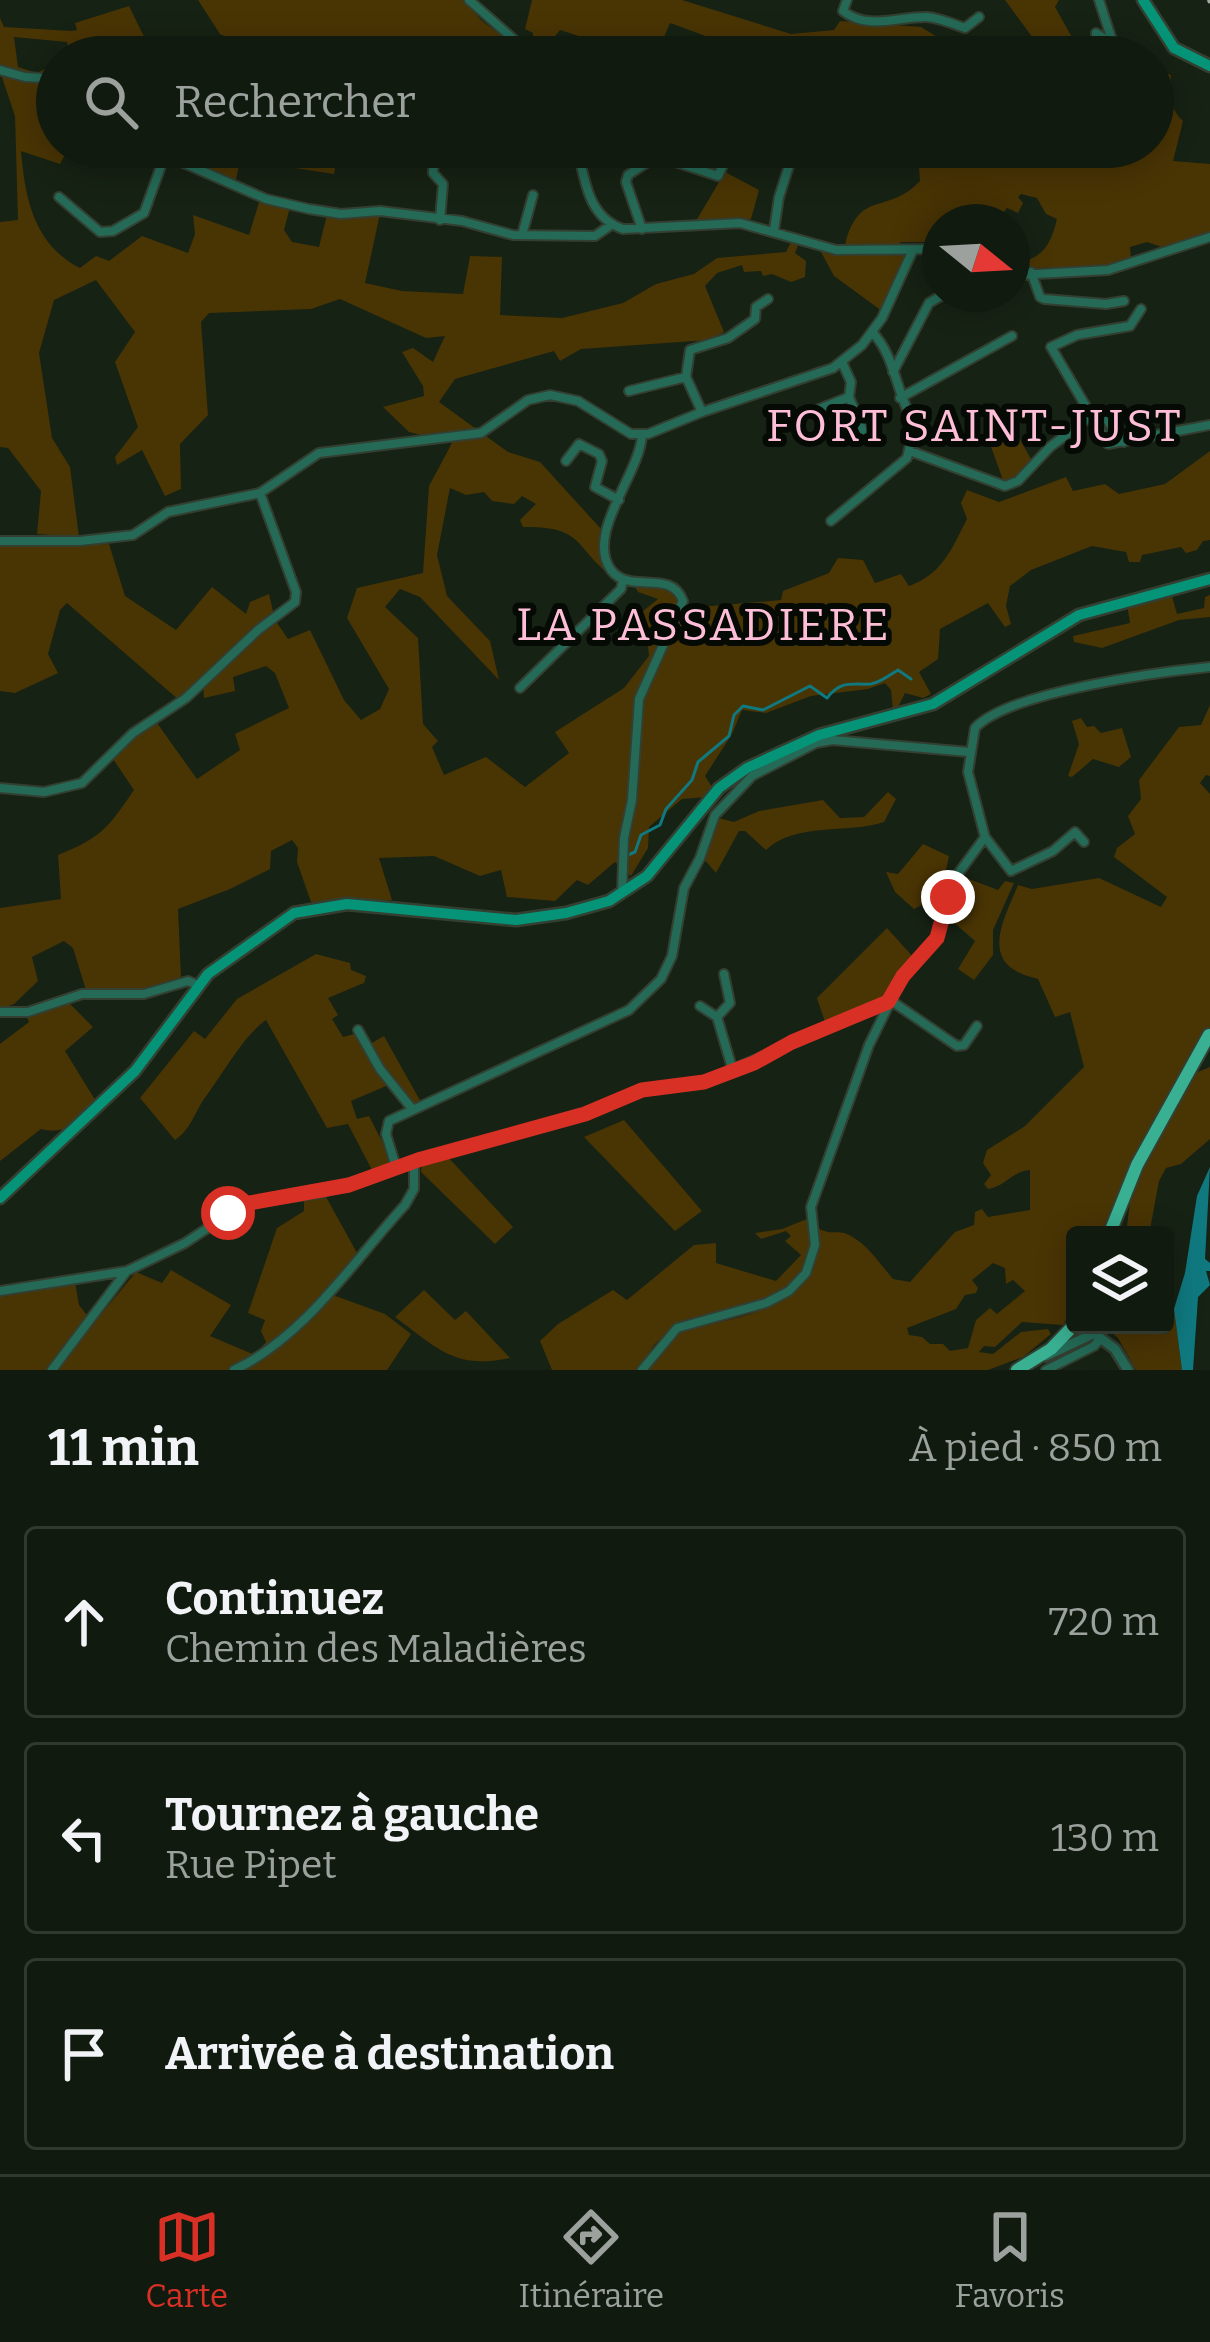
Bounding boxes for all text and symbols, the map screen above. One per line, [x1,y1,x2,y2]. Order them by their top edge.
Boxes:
search box [36,36,1174,168]
icon: search [78,69,144,135]
text: Rechercher [174,75,416,129]
north arrow [922,204,1030,312]
district label: FORT SAINT-JUST [766,399,1184,453]
district label: LA PASSADIERE [516,598,892,652]
route end [921,870,975,924]
route start [201,1186,255,1240]
map controls [1066,1226,1174,1334]
button: layers [1066,1226,1174,1334]
text: 11 min [48,1417,199,1479]
text: À pied · 850 m [909,1425,1162,1471]
text: Continuez [165,1572,384,1626]
icon: ahead [51,1589,117,1655]
text: 720 m [1048,1599,1159,1645]
text: Chemin des Maladières [165,1626,587,1672]
text: Tournez à gauche [165,1788,539,1842]
icon: left [51,1805,117,1871]
text: 130 m [1051,1815,1159,1861]
text: Rue Pipet [165,1842,337,1888]
icon: arrive [51,2021,117,2087]
text: Arrivée à destination [165,2027,614,2081]
tab: Carte [145,2204,228,2316]
tab: Itinéraire [518,2204,664,2316]
tab: Favoris [955,2204,1065,2316]

